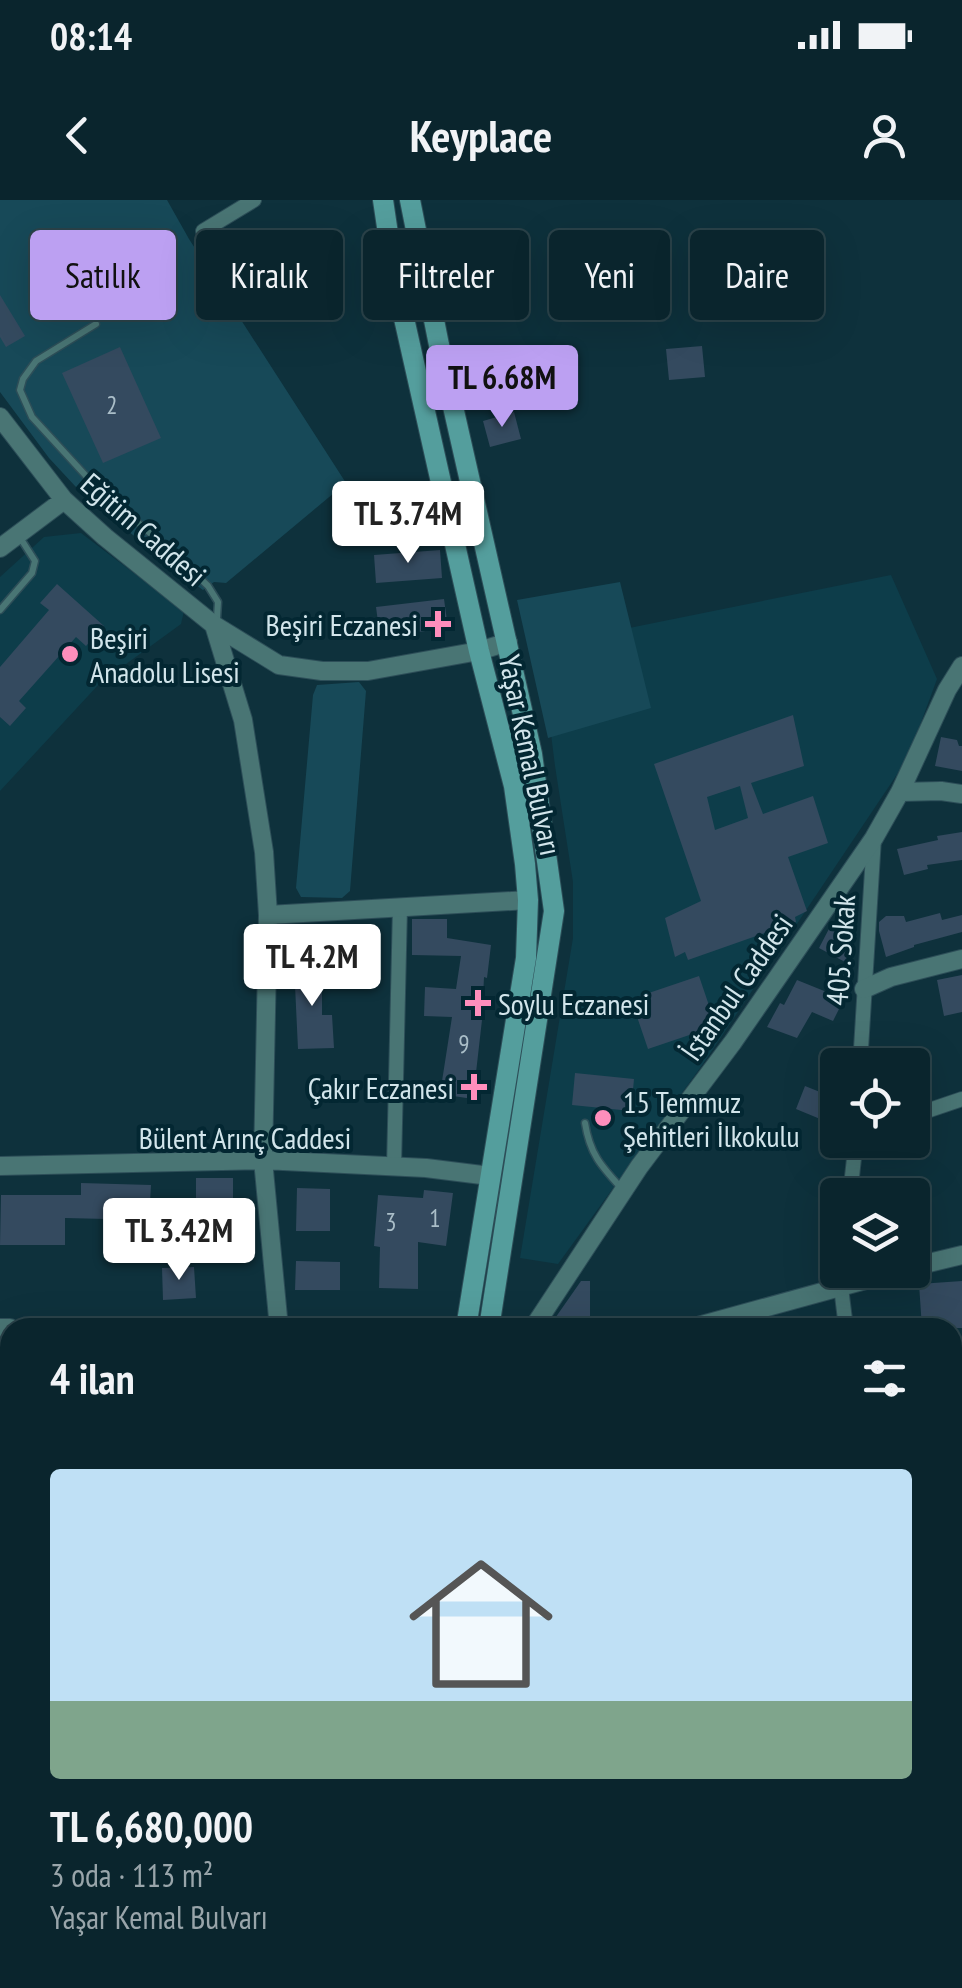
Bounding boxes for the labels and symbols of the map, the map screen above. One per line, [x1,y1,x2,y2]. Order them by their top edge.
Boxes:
pin: TL 6.68M [399,345,605,430]
house number: 2 [106,389,118,421]
street label: Eğitim Caddesi [73,464,215,594]
pin: TL 3.74M [305,481,511,566]
place label: Beşiri Eczanesi [266,605,418,644]
marker: Beşiri Eczanesi [427,613,449,635]
place label: Beşiri Anadolu Lisesi [90,618,240,691]
marker: Beşiri Anadolu Lisesi [59,643,81,665]
street label: Yaşar Kemal Bulvarı [491,651,571,859]
street label: 405. Sokak [817,893,863,1007]
street label: İstanbul Caddesi [671,906,801,1068]
pin: TL 4.2M [220,924,404,1009]
place label: Soylu Eczanesi [498,984,649,1023]
marker: Soylu Eczanesi [467,992,489,1014]
house number: 9 [458,1028,470,1060]
place label: Çakır Eczanesi [308,1068,454,1107]
marker: Çakır Eczanesi [463,1076,485,1098]
place label: 15 Temmuz Şehitleri İlkokulu [623,1082,800,1155]
marker: 15 Temmuz Şehitleri İlkokulu [592,1107,614,1129]
street label: Bülent Arınç Caddesi [139,1118,351,1157]
pin: TL 3.42M [76,1198,282,1283]
house number: 1 [429,1202,441,1234]
house number: 3 [385,1206,397,1238]

